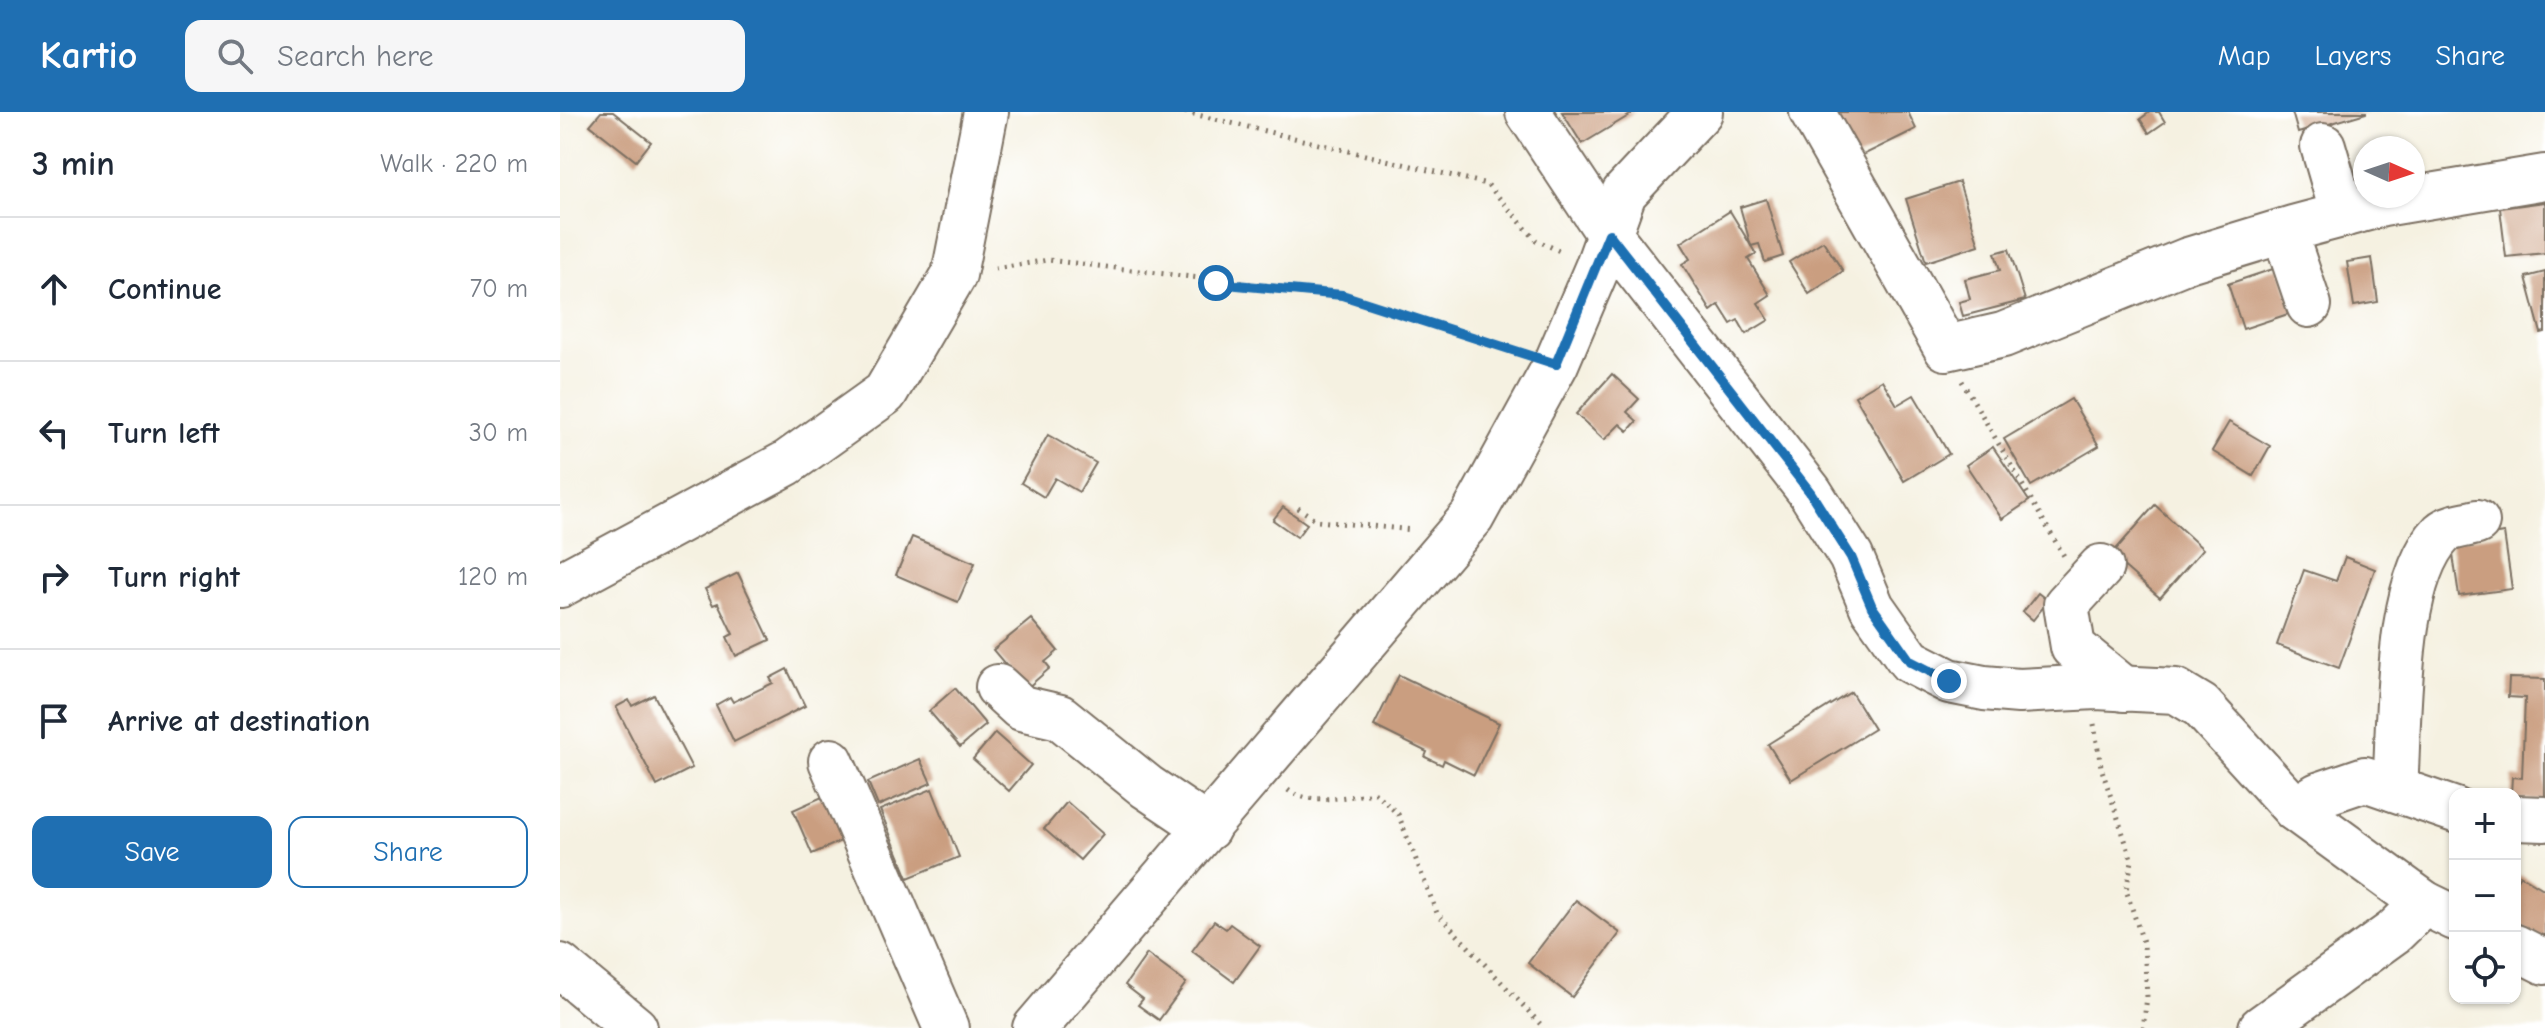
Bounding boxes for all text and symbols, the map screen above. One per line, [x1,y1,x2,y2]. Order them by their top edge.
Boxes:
search box [185,20,745,92]
text: Kartio [40,34,137,78]
icon: search [213,34,257,78]
text: Search here [277,39,433,74]
text: Map [2218,40,2271,72]
text: Layers [2315,40,2391,72]
text: Share [2435,40,2505,72]
north arrow [2353,136,2425,208]
text: 3 min [32,144,115,184]
text: Walk · 220 m [380,149,528,179]
route start [1198,265,1234,301]
icon: ahead [32,267,76,311]
text: Continue [108,272,222,307]
text: 70 m [470,274,528,304]
icon: left [32,411,76,455]
text: Turn left [108,416,220,451]
text: 30 m [469,418,528,448]
icon: right [32,555,76,599]
text: Turn right [108,560,240,595]
text: 120 m [458,562,528,592]
route end [1931,663,1967,699]
icon: arrive [32,699,76,743]
text: Arrive at destination [108,704,370,739]
map controls [2449,788,2521,1004]
button: + [2449,788,2521,860]
button: Save [32,816,272,888]
button: Share [288,816,528,888]
button: − [2449,860,2521,932]
button: locate [2449,932,2521,1004]

